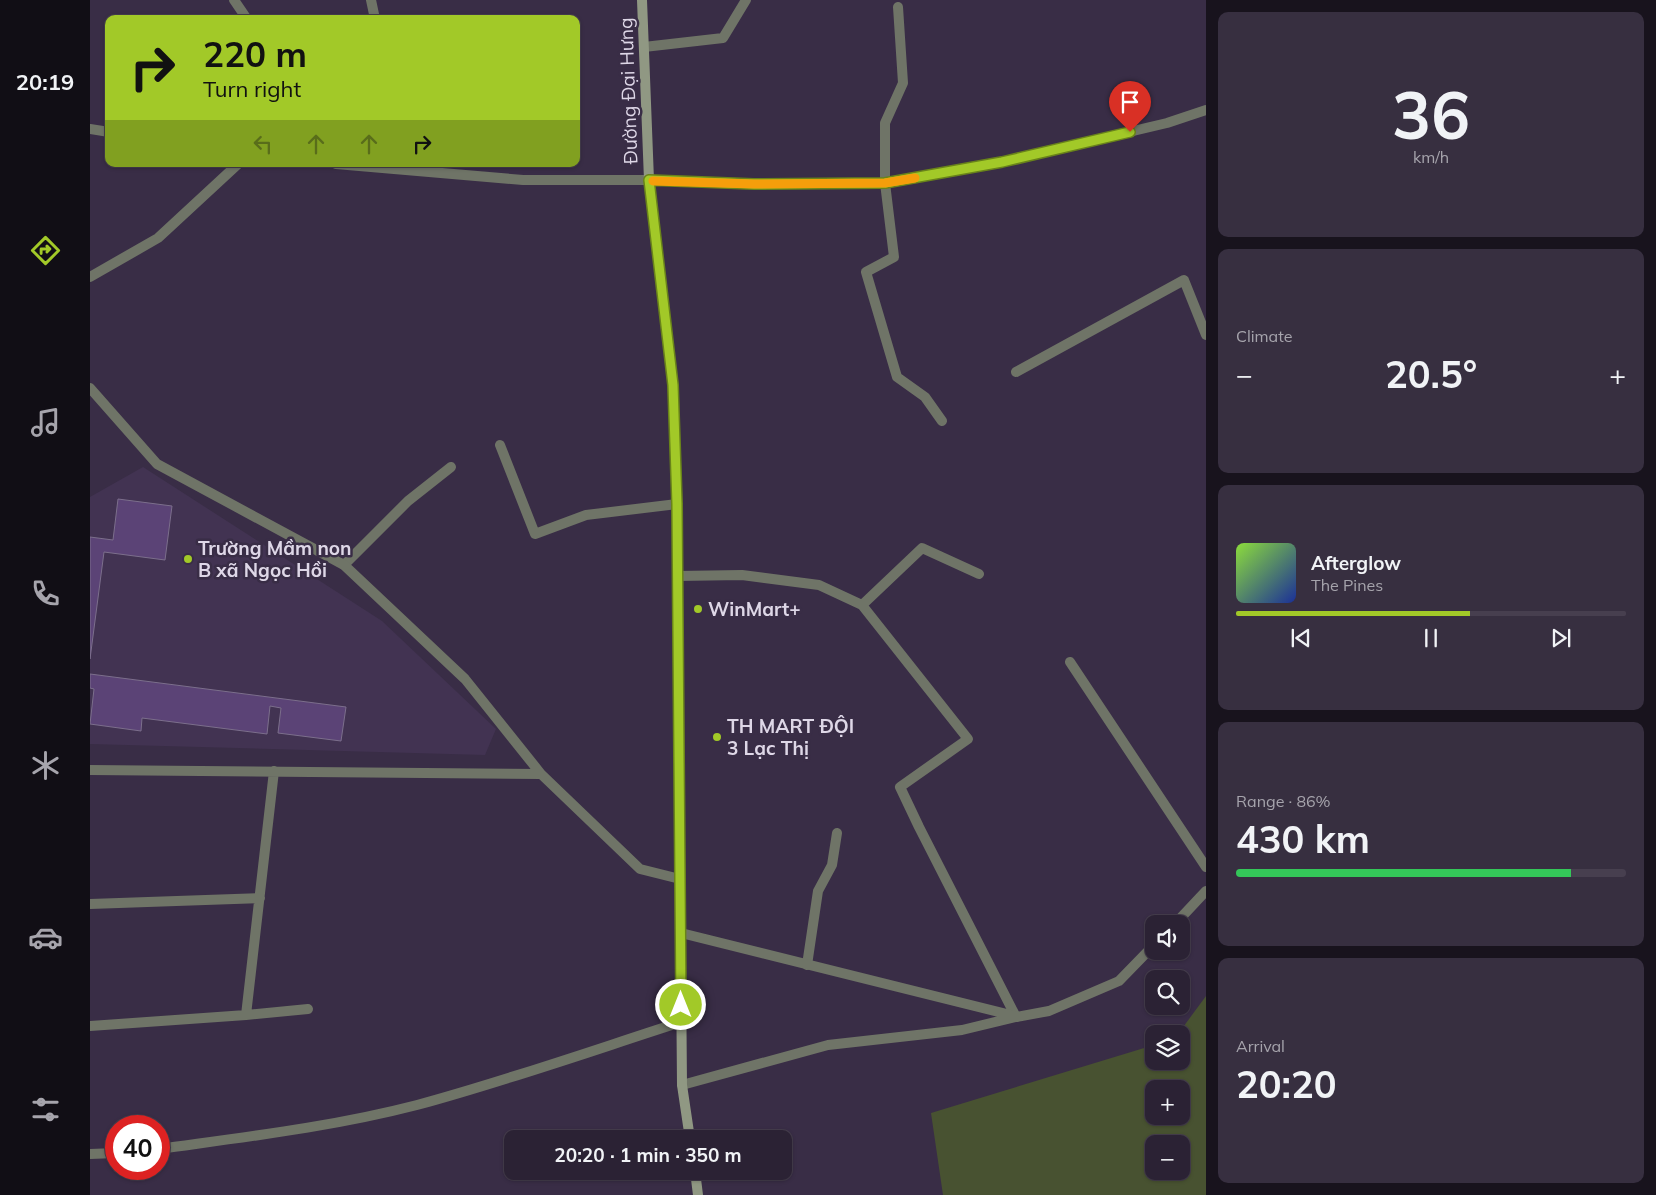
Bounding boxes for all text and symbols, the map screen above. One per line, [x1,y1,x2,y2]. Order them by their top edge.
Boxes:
street label: Đường Đại Hưng [613,17,643,165]
text: 220 m [203,32,307,76]
icon: right [120,35,185,100]
text: 20:19 [16,68,74,96]
text: 36 [1392,74,1470,155]
text: Turn right [203,75,301,103]
pin [1109,81,1151,132]
icon: arrive [1116,88,1144,116]
icon: left [249,130,277,158]
icon: ahead [302,130,330,158]
icon: ahead [355,130,383,158]
icon: right [408,130,436,158]
text: km/h [1413,147,1449,167]
icon: directions [28,233,63,268]
text: Climate [1236,326,1292,346]
text: 20.5° [1385,350,1477,398]
text: − [1236,357,1253,392]
text: + [1609,357,1626,392]
icon: music [28,405,63,440]
place label: Trường Mầm non B xã Ngọc Hồi [198,536,352,582]
text: Afterglow [1311,551,1401,575]
marker: Trường Mầm non B xã Ngọc Hồi [182,553,194,565]
text: The Pines [1311,575,1383,595]
icon: phone [28,576,63,611]
place label: WinMart+ [708,597,801,621]
marker: WinMart+ [692,603,704,615]
icon: previous [1287,624,1315,652]
icon: pause [1417,624,1445,652]
icon: next [1547,624,1575,652]
place label: TH MART ĐỘI 3 Lạc Thị [727,714,854,760]
marker: TH MART ĐỘI 3 Lạc Thị [711,731,723,743]
icon: climate [28,748,63,783]
text: Range · 86% [1236,791,1331,811]
text: 430 km [1236,815,1370,863]
map controls [1145,915,1190,1180]
button: sound [1145,915,1190,960]
icon: car [28,920,63,955]
button: search [1145,970,1190,1015]
position arrow [654,978,706,1030]
button: layers [1145,1025,1190,1070]
text: Arrival [1236,1036,1285,1056]
text: 20:20 [1236,1060,1337,1108]
button: + [1145,1080,1190,1125]
icon: filters [28,1092,63,1127]
speed limit sign: 40 [105,1115,170,1180]
button: − [1145,1135,1190,1180]
text: 20:20 · 1 min · 350 m [554,1143,742,1167]

